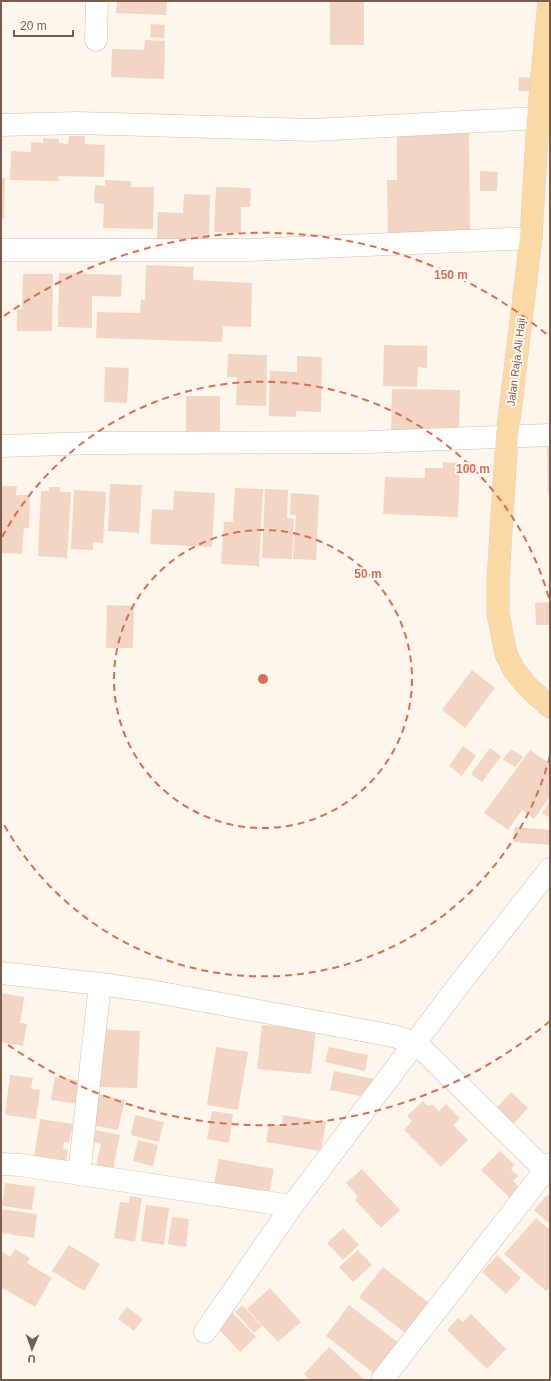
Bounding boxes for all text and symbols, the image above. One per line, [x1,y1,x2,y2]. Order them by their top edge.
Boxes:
scale bar [14,12,73,38]
text: 20 m [20,19,47,33]
text: 150 m [434,268,468,282]
street label: Jalan Raja Ali Haji [505,317,527,407]
text: 100 m [456,462,490,476]
text: 50 m [354,567,382,581]
centre of rings [256,672,270,686]
north arrow [12,1329,52,1369]
text: U [27,1353,36,1365]

